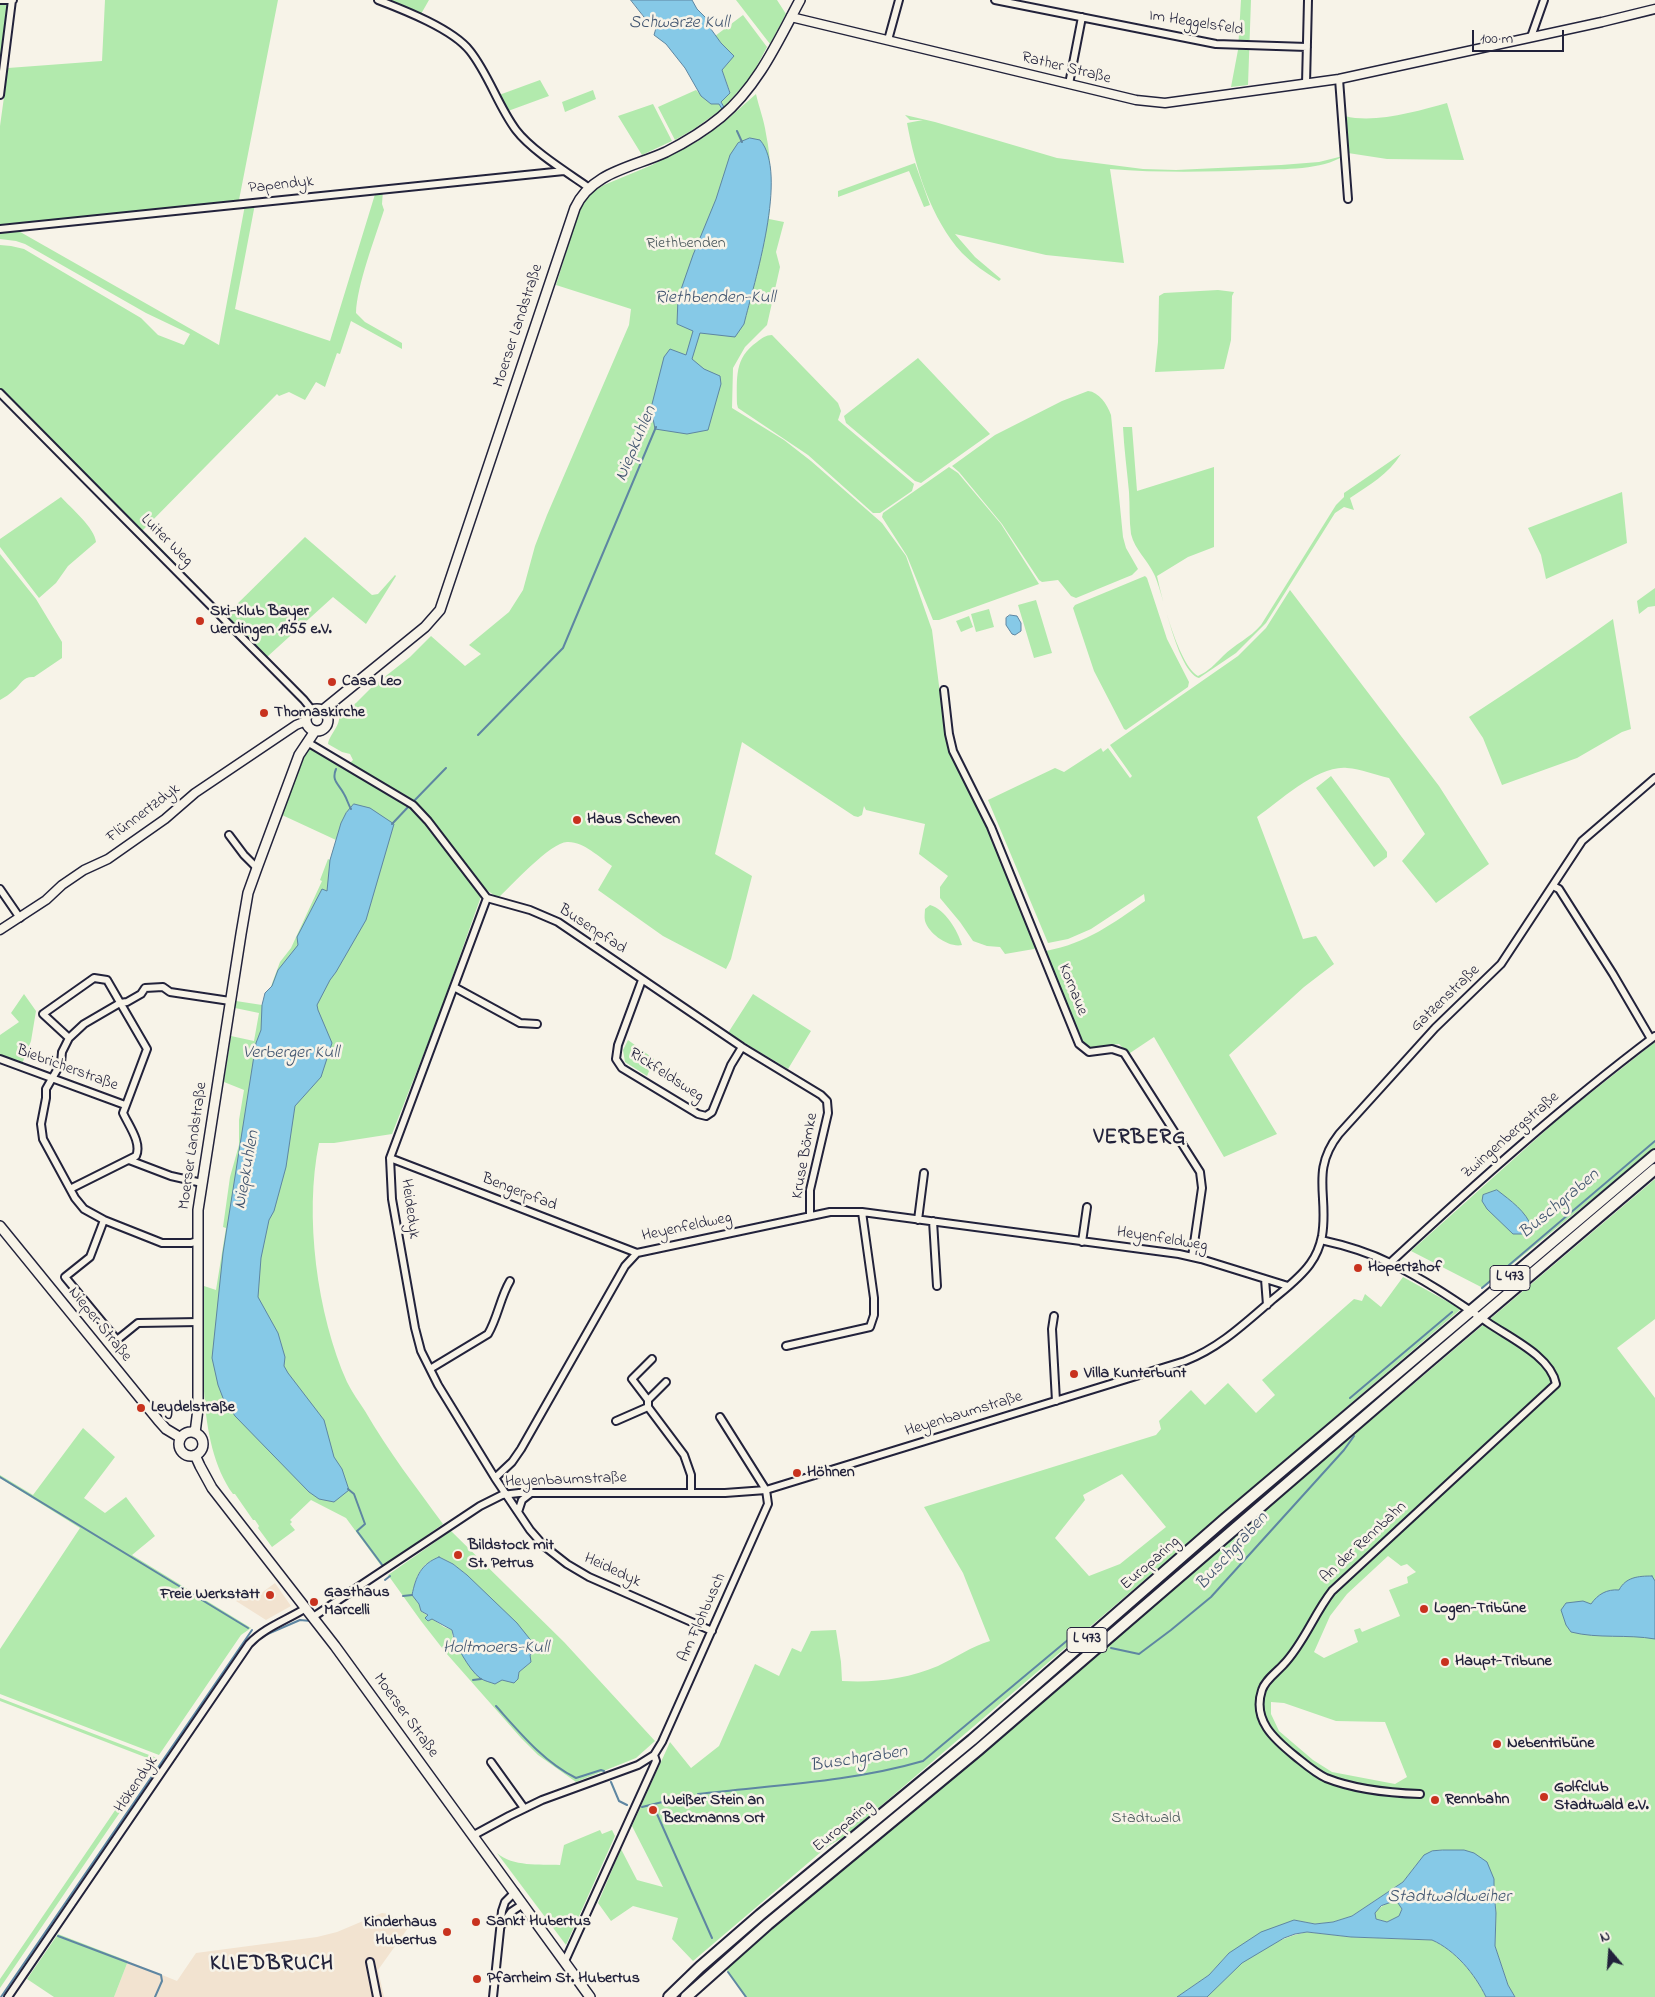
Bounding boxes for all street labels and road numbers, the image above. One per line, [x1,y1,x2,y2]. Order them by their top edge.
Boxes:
street label: Im Heggelsfeld [1147,7,1245,41]
street label: Rather Straße [1019,49,1113,89]
street label: Papendyk [247,173,315,199]
street label: Moerser Landstraße [490,262,548,390]
street label: Luiter Weg [136,511,196,571]
street label: Flünnertzdyk [103,780,185,848]
street label: Busenpfad [555,901,629,959]
street label: Kornaue [1053,961,1091,1019]
street label: Gatzenstraße [1408,961,1484,1037]
street label: Biebricherstraße [14,1042,120,1096]
street label: Rickfeldsweg [625,1045,707,1107]
street label: Moerser Landstraße [176,1081,212,1211]
street label: Zwingenbergstraße [1458,1088,1564,1184]
street label: Kruse Bömke [789,1112,823,1200]
street label: Bengerpfad [479,1170,559,1216]
street label: Heidedyk [395,1178,423,1240]
street label: Heyenfeldweg [640,1209,734,1247]
street label: Heyenfeldweg [1115,1223,1209,1257]
road number: L 473 [1490,1266,1530,1290]
street label: Nieper Straße [63,1284,135,1366]
street label: Heyenbaumstraße [903,1388,1025,1442]
street label: Heyenbaumstraße [505,1469,627,1493]
street label: An der Rennbahn [1317,1498,1411,1588]
street label: Europaring [1117,1533,1185,1595]
street label: Heidedyk [581,1550,643,1592]
street label: Am Flohbusch [675,1571,731,1665]
road number: L 473 [1067,1628,1107,1652]
street label: Moerser Straße [368,1670,442,1762]
street label: Hökendyk [111,1753,163,1817]
street label: Europaring [810,1797,878,1857]

